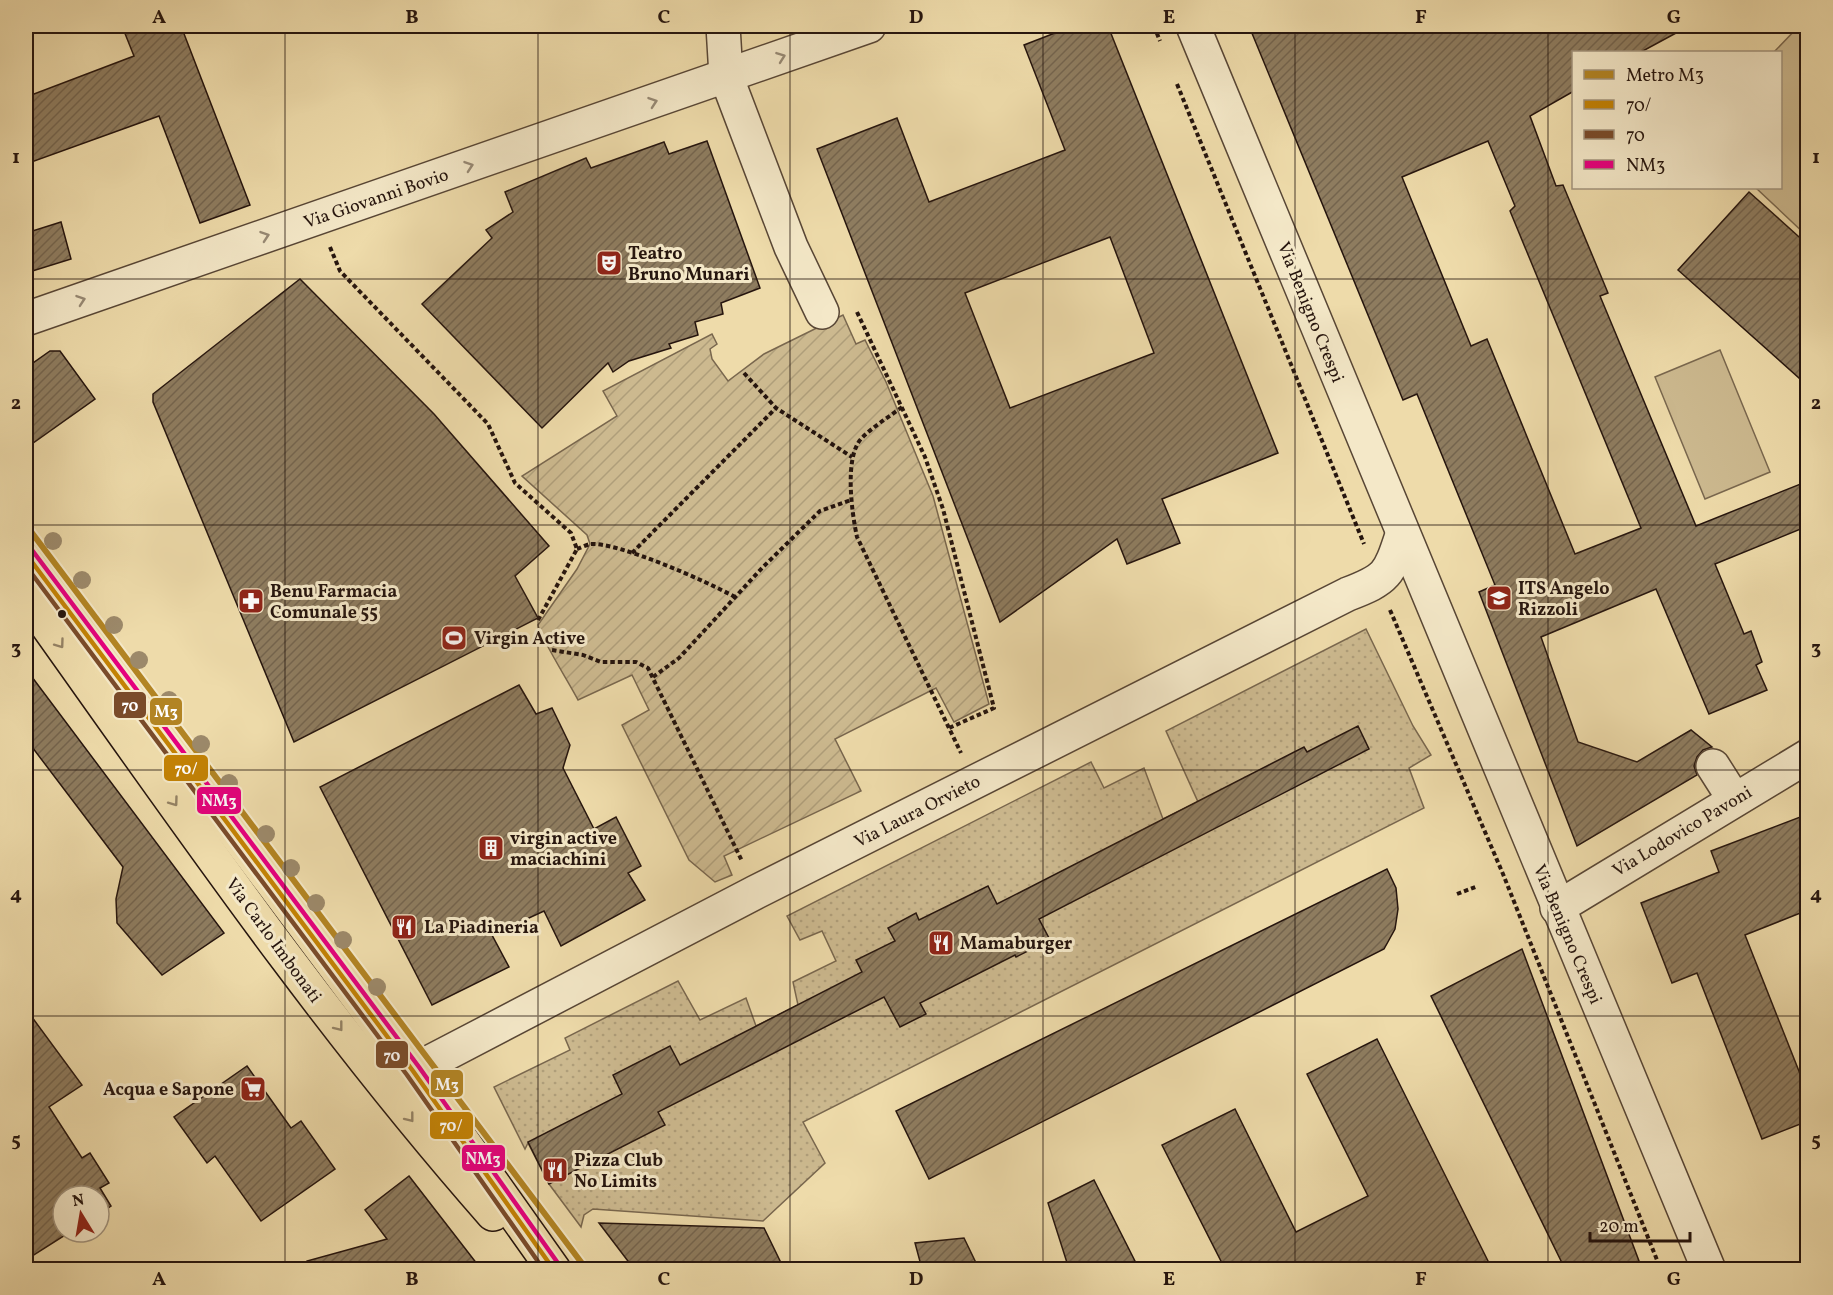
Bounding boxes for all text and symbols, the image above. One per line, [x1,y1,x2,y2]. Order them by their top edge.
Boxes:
text: A [152,4,166,32]
text: B [405,4,419,32]
text: C [658,4,671,32]
text: D [909,4,923,32]
text: E [1163,4,1175,32]
text: F [1415,4,1427,32]
text: G [1667,4,1681,32]
one-way arrow [775,51,786,64]
legend [1572,51,1782,189]
text: Metro M3 [1626,64,1704,89]
text: 70/ [1626,94,1652,119]
one-way arrow [648,96,658,109]
text: 70 [1626,124,1645,149]
text: 1 [12,144,20,172]
text: 1 [1812,144,1820,172]
text: NM3 [1626,154,1665,179]
one-way arrow [463,160,474,173]
street label: Via Giovanni Bovio [301,163,452,236]
one-way arrow [259,231,270,244]
street label: Via Benigno Crespi [1270,238,1349,387]
place label: Teatro Bruno Munari [628,242,750,288]
theatre icon: Teatro Bruno Munari [594,248,624,278]
one-way arrow [75,295,86,308]
text: 2 [11,390,21,418]
text: 2 [1811,390,1821,418]
place label: ITS Angelo Rizzoli [1518,577,1610,623]
place label: Benu Farmacia Comunale 55 [270,580,397,626]
school or university icon: ITS Angelo Rizzoli [1484,583,1514,613]
pharmacy icon: Benu Farmacia Comunale 55 [236,586,266,616]
unlabelled marker [56,608,68,620]
sports icon: Virgin Active [439,623,469,653]
place label: Virgin Active [474,627,585,652]
text: 3 [11,635,21,663]
text: 3 [1811,635,1821,663]
one-way arrow [53,637,64,648]
line badge: 70 [113,691,147,719]
text: 70 [122,696,139,718]
line badge: M3 [149,697,183,726]
text: M3 [154,702,178,724]
line badge: 70/ [163,754,209,782]
text: 70/ [174,759,198,781]
street label: Via Laura Orvieto [850,770,985,855]
street label: Via Lodovico Pavoni [1608,781,1757,884]
line badge: NM3 [196,786,242,815]
text: NM3 [201,791,237,813]
one-way arrow [167,795,178,806]
place label: virgin active maciachini [510,827,617,873]
building icon: virgin active maciachini [476,833,506,863]
street label: Via Benigno Crespi [1526,861,1607,1008]
street label: Via Carlo Imbonati [219,873,327,1009]
text: 4 [10,881,22,909]
text: 4 [1810,881,1822,909]
restaurant icon: La Piadineria [389,912,419,942]
place label: La Piadineria [424,916,539,941]
restaurant icon: Mamaburger [926,928,956,958]
place label: Mamaburger [960,932,1073,957]
one-way arrow [332,1020,343,1031]
line badge: 70 [375,1040,409,1069]
text: 70 [384,1046,401,1068]
line badge: M3 [430,1069,464,1098]
supermarket icon: Acqua e Sapone [238,1074,268,1104]
text: M3 [435,1075,459,1097]
place label: Acqua e Sapone [103,1078,234,1103]
one-way arrow [403,1111,414,1122]
line badge: 70/ [429,1111,474,1140]
text: 70/ [439,1116,463,1138]
text: 5 [11,1127,21,1155]
text: 5 [1811,1127,1821,1155]
line badge: NM3 [461,1144,506,1172]
text: NM3 [465,1149,501,1171]
place label: Pizza Club No Limits [574,1149,663,1195]
restaurant icon: Pizza Club No Limits [540,1155,570,1185]
north arrow [51,1184,111,1244]
text: N [71,1189,87,1213]
scale bar [1590,1205,1690,1243]
text: 20 m [1599,1215,1639,1240]
text: A [152,1266,166,1294]
text: B [405,1266,419,1294]
text: C [658,1266,671,1294]
text: D [909,1266,923,1294]
text: E [1163,1266,1175,1294]
text: F [1415,1266,1427,1294]
text: G [1667,1266,1681,1294]

